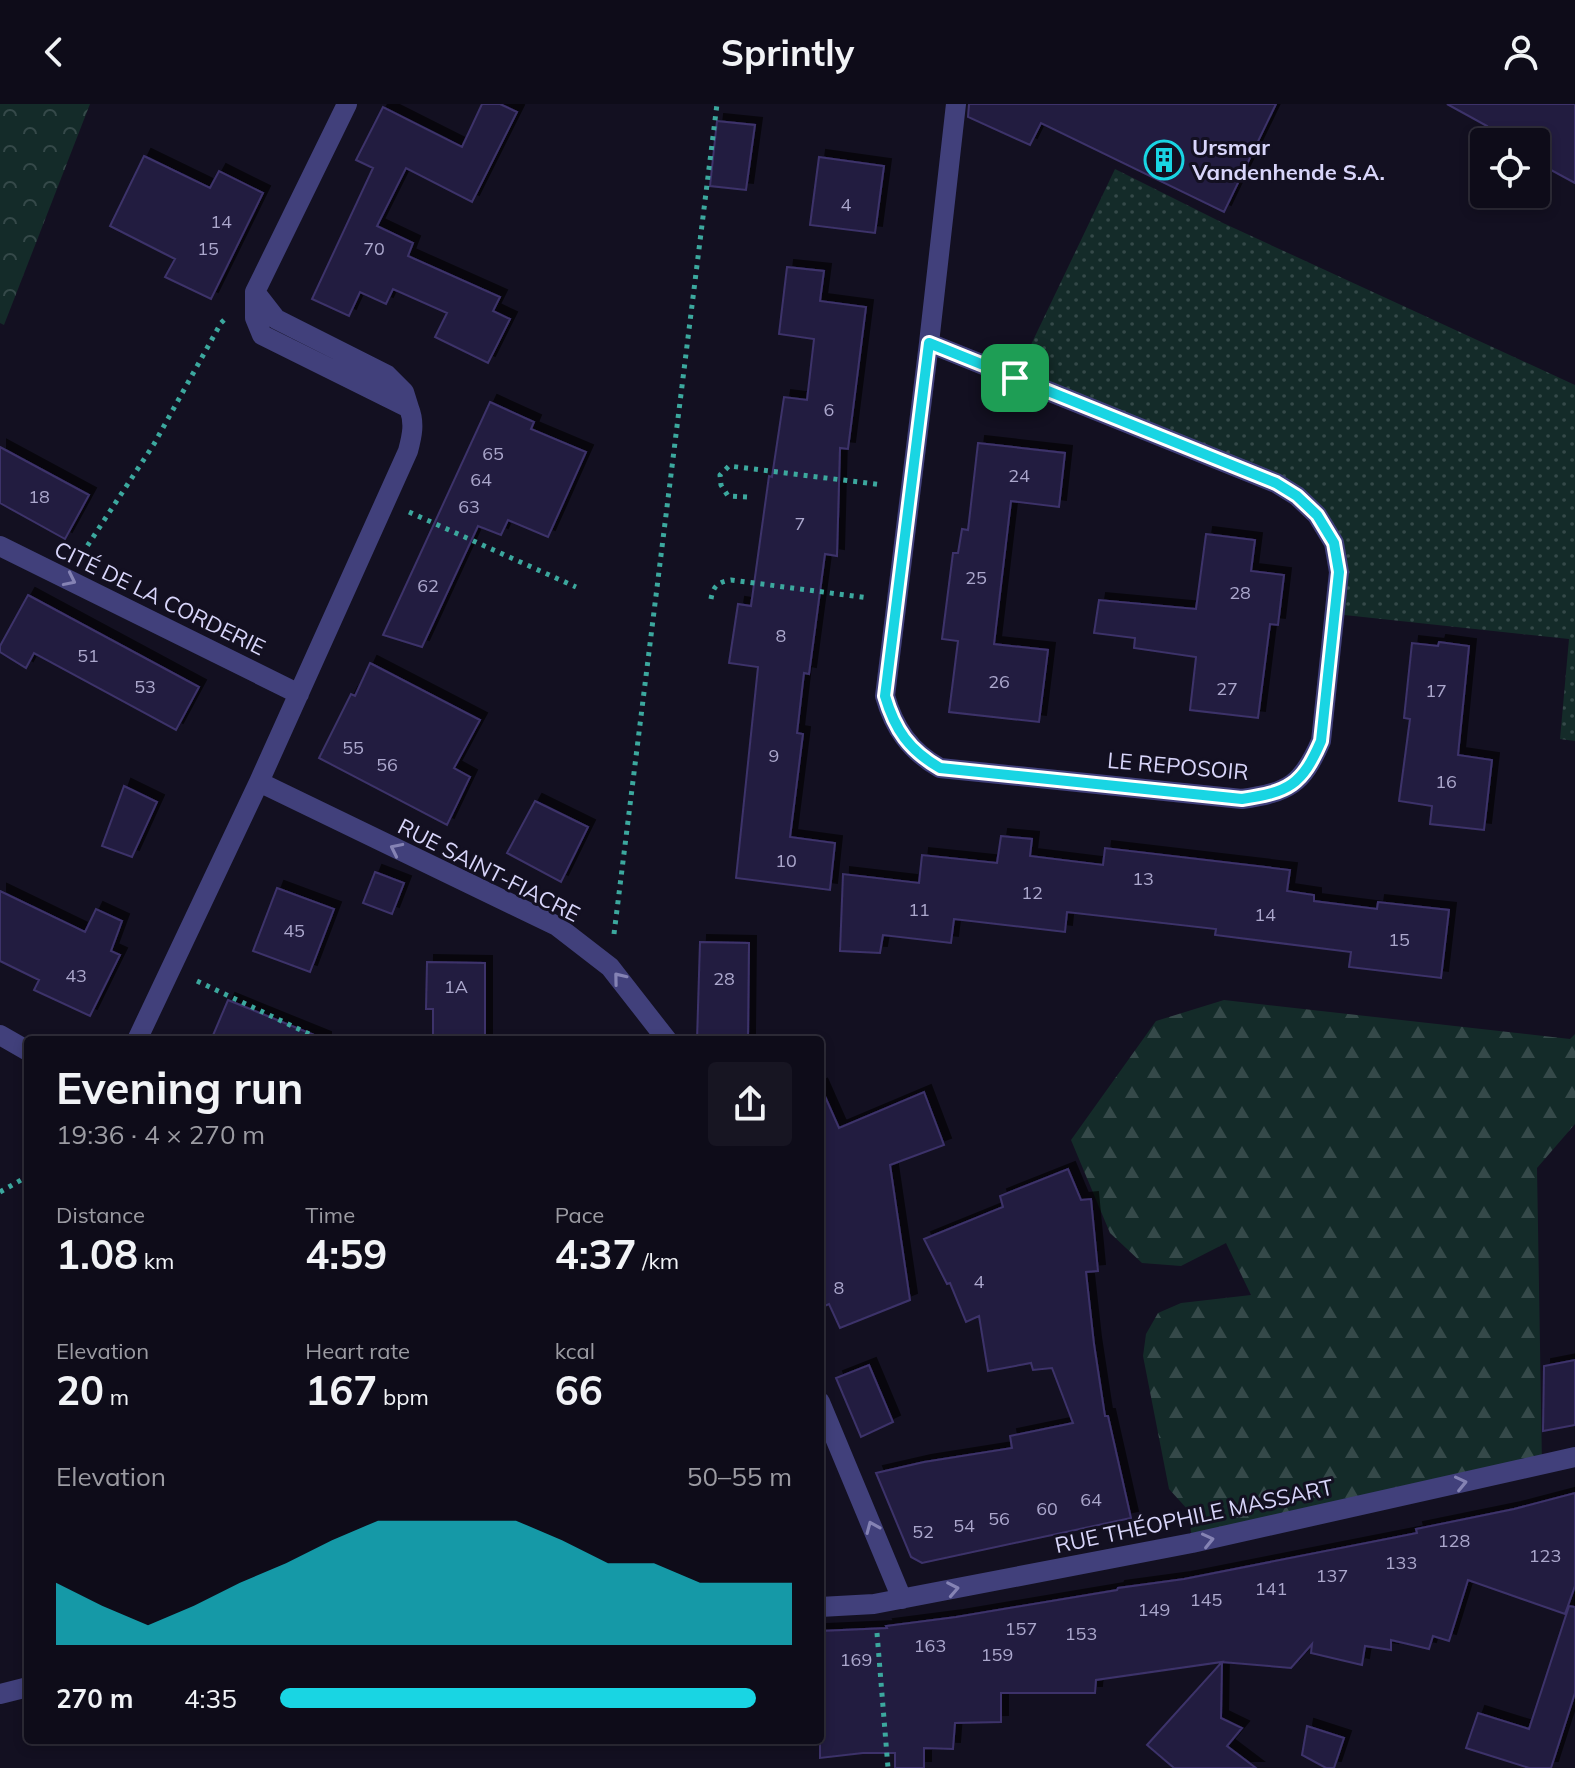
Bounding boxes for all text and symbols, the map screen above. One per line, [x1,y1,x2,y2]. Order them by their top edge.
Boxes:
icon: back [32,30,76,74]
text: Sprintly [721,30,854,75]
icon: person [1499,30,1543,74]
map controls [1470,128,1550,208]
button: locate [1470,128,1550,208]
place label: Ursmar Vandenhende S.A. [1191,133,1385,186]
building icon: Ursmar Vandenhende S.A. [1143,139,1185,181]
house number: 4 [841,193,852,216]
house number: 14 [210,210,232,233]
house number: 15 [197,237,219,260]
house number: 70 [363,237,385,260]
pin [981,344,1049,412]
icon: arrive [993,356,1037,400]
house number: 6 [824,398,834,421]
house number: 65 [482,442,504,465]
house number: 24 [1008,464,1030,487]
house number: 64 [470,468,492,491]
house number: 18 [28,485,50,508]
house number: 63 [458,495,480,518]
house number: 7 [795,512,805,535]
street label: CITÉ DE LA CORDERIE [50,535,270,661]
house number: 25 [965,566,987,589]
one-way arrow [62,570,76,586]
house number: 62 [417,574,439,597]
house number: 28 [1229,581,1251,604]
house number: 8 [776,624,786,647]
house number: 51 [77,644,99,667]
house number: 26 [988,670,1010,693]
house number: 53 [134,675,156,698]
house number: 27 [1216,677,1238,700]
house number: 17 [1425,679,1447,702]
house number: 55 [342,736,364,759]
house number: 9 [769,744,779,767]
street label: LE REPOSOIR [1106,746,1250,786]
house number: 56 [376,753,398,776]
house number: 16 [1435,770,1457,793]
street label: RUE SAINT-FIACRE [393,812,585,928]
one-way arrow [390,843,405,859]
house number: 10 [775,849,797,872]
house number: 13 [1132,867,1154,890]
house number: 12 [1021,881,1043,904]
house number: 11 [908,898,930,921]
house number: 14 [1254,903,1276,926]
house number: 45 [283,919,305,942]
house number: 15 [1388,928,1410,951]
house number: 43 [65,964,87,987]
house number: 28 [713,967,735,990]
one-way arrow [614,973,629,987]
house number: 1A [444,975,468,998]
text: Evening run [56,1060,303,1115]
button: share [708,1062,792,1146]
text: 19:36 · 4 × 270 m [56,1118,265,1151]
text: Distance [56,1201,145,1229]
text: Time [305,1201,355,1229]
text: Pace [555,1201,604,1229]
text: 1.08 [56,1229,138,1279]
text: 4:59 [305,1229,387,1279]
text: 4:37 [555,1229,637,1279]
text: km [138,1247,174,1275]
text: /km [637,1247,679,1275]
house number: 4 [974,1270,985,1293]
house number: 8 [834,1276,844,1299]
text: Elevation [56,1337,149,1365]
text: Heart rate [305,1337,410,1365]
text: kcal [555,1337,595,1365]
text: 20 [56,1365,104,1415]
text: 167 [305,1365,377,1415]
text: 66 [555,1365,603,1415]
text: m [104,1383,129,1411]
text: bpm [377,1383,429,1411]
text: Elevation [56,1460,166,1493]
text: 50–55 m [687,1460,792,1493]
street label: RUE THÉOPHILE MASSART [1052,1473,1336,1559]
one-way arrow [1454,1475,1468,1492]
house number: 64 [1080,1488,1102,1511]
house number: 60 [1036,1497,1058,1520]
house number: 56 [988,1507,1010,1530]
house number: 54 [953,1514,975,1537]
house number: 52 [912,1520,934,1543]
one-way arrow [865,1521,881,1535]
house number: 128 [1438,1529,1470,1552]
one-way arrow [1200,1532,1214,1549]
house number: 123 [1529,1544,1561,1567]
house number: 133 [1385,1551,1417,1574]
house number: 137 [1316,1564,1348,1587]
house number: 141 [1255,1577,1287,1600]
one-way arrow [946,1582,959,1599]
house number: 145 [1190,1588,1222,1611]
house number: 149 [1138,1598,1170,1621]
house number: 157 [1005,1617,1037,1640]
house number: 153 [1065,1622,1097,1645]
house number: 163 [914,1634,946,1657]
house number: 159 [981,1643,1013,1666]
house number: 169 [840,1648,872,1671]
text: 270 m [56,1682,133,1715]
text: 4:35 [184,1682,237,1715]

